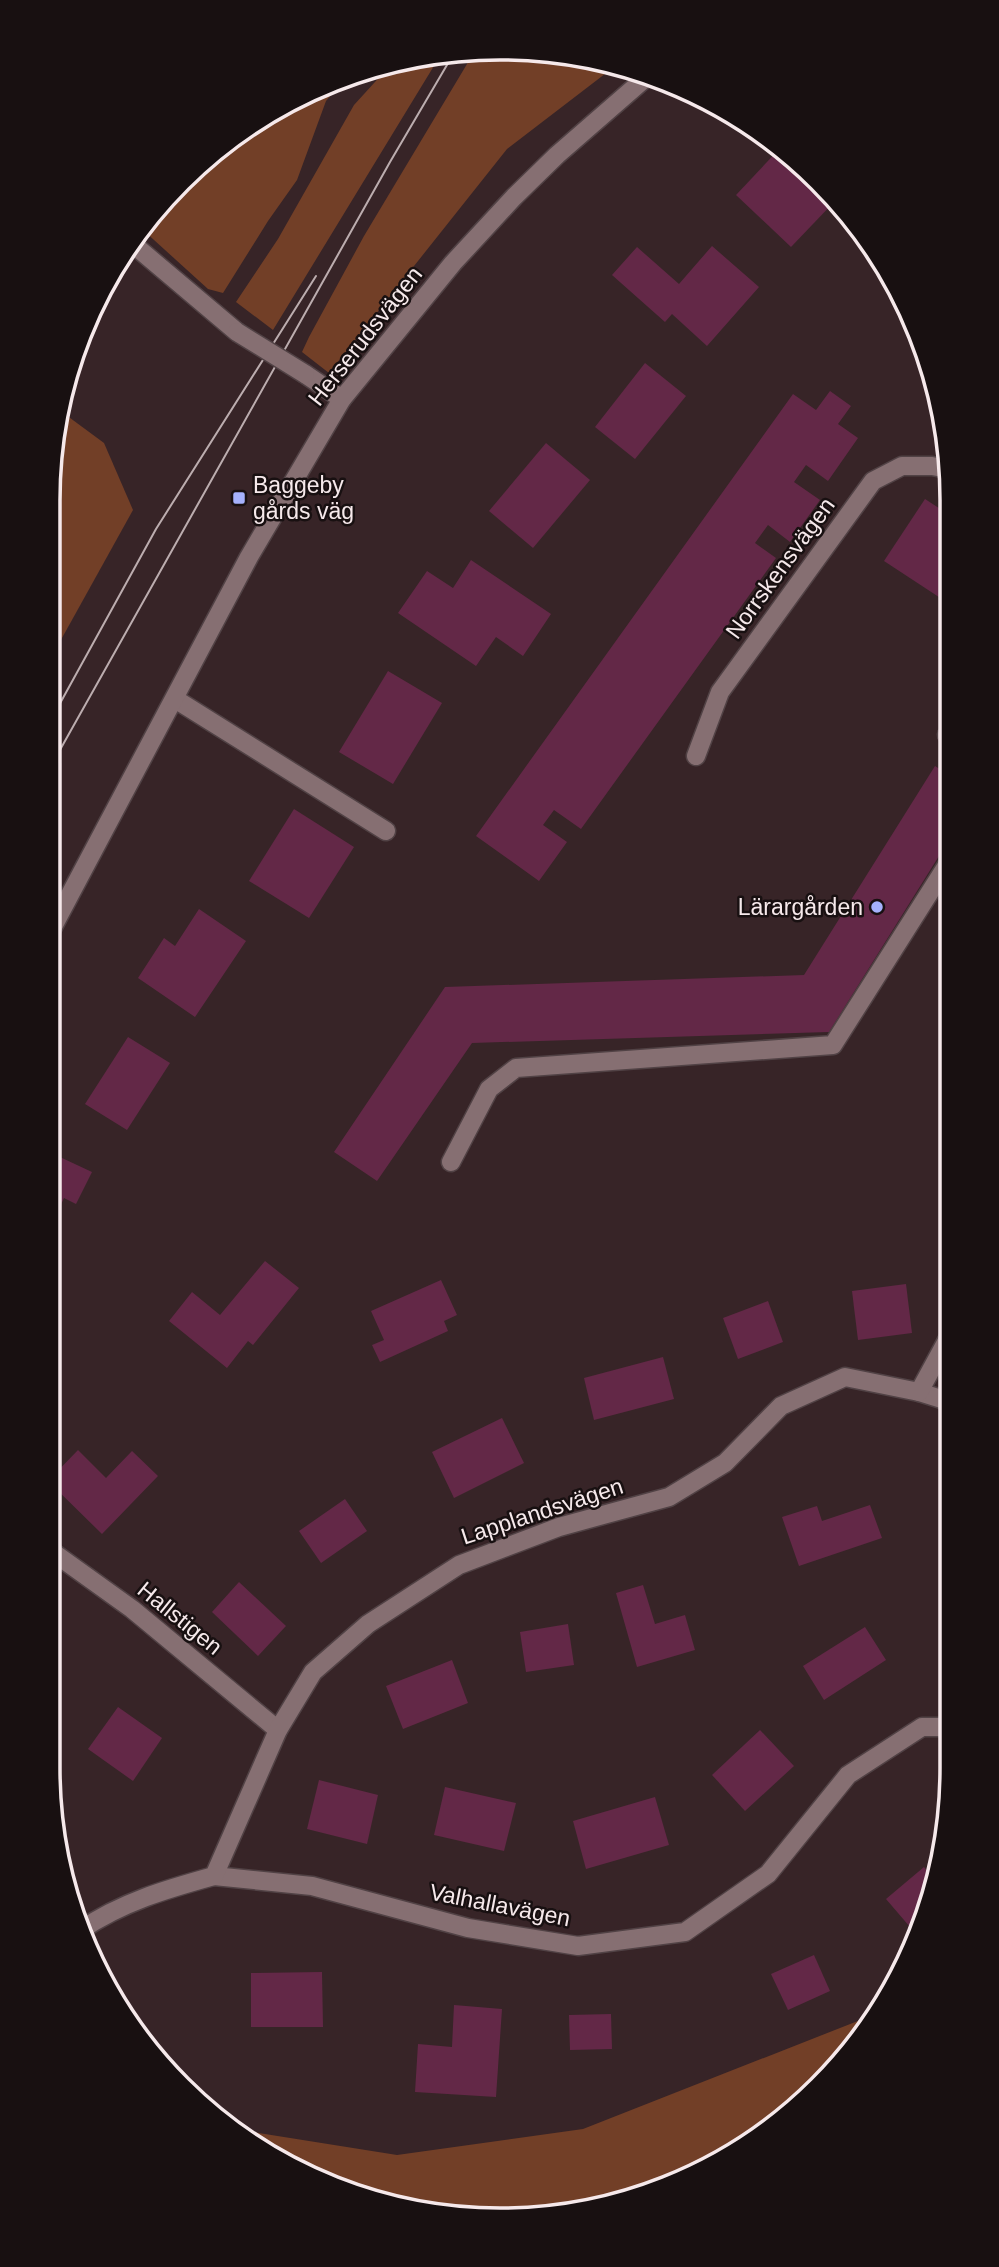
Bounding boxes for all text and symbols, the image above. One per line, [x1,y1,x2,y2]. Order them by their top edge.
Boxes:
street label: Herserudsvägen [303,262,427,410]
place label: Baggeby gårds väg [253,472,354,524]
marker: Baggeby gårds väg [231,490,247,506]
street label: Norrskensvägen [720,493,840,643]
place label: Lärargården [738,894,863,920]
marker: Lärargården [869,899,885,915]
street label: Lapplandsvägen [458,1473,626,1549]
street label: Hallstigen [133,1576,227,1660]
street label: Valhallavägen [427,1879,573,1931]

